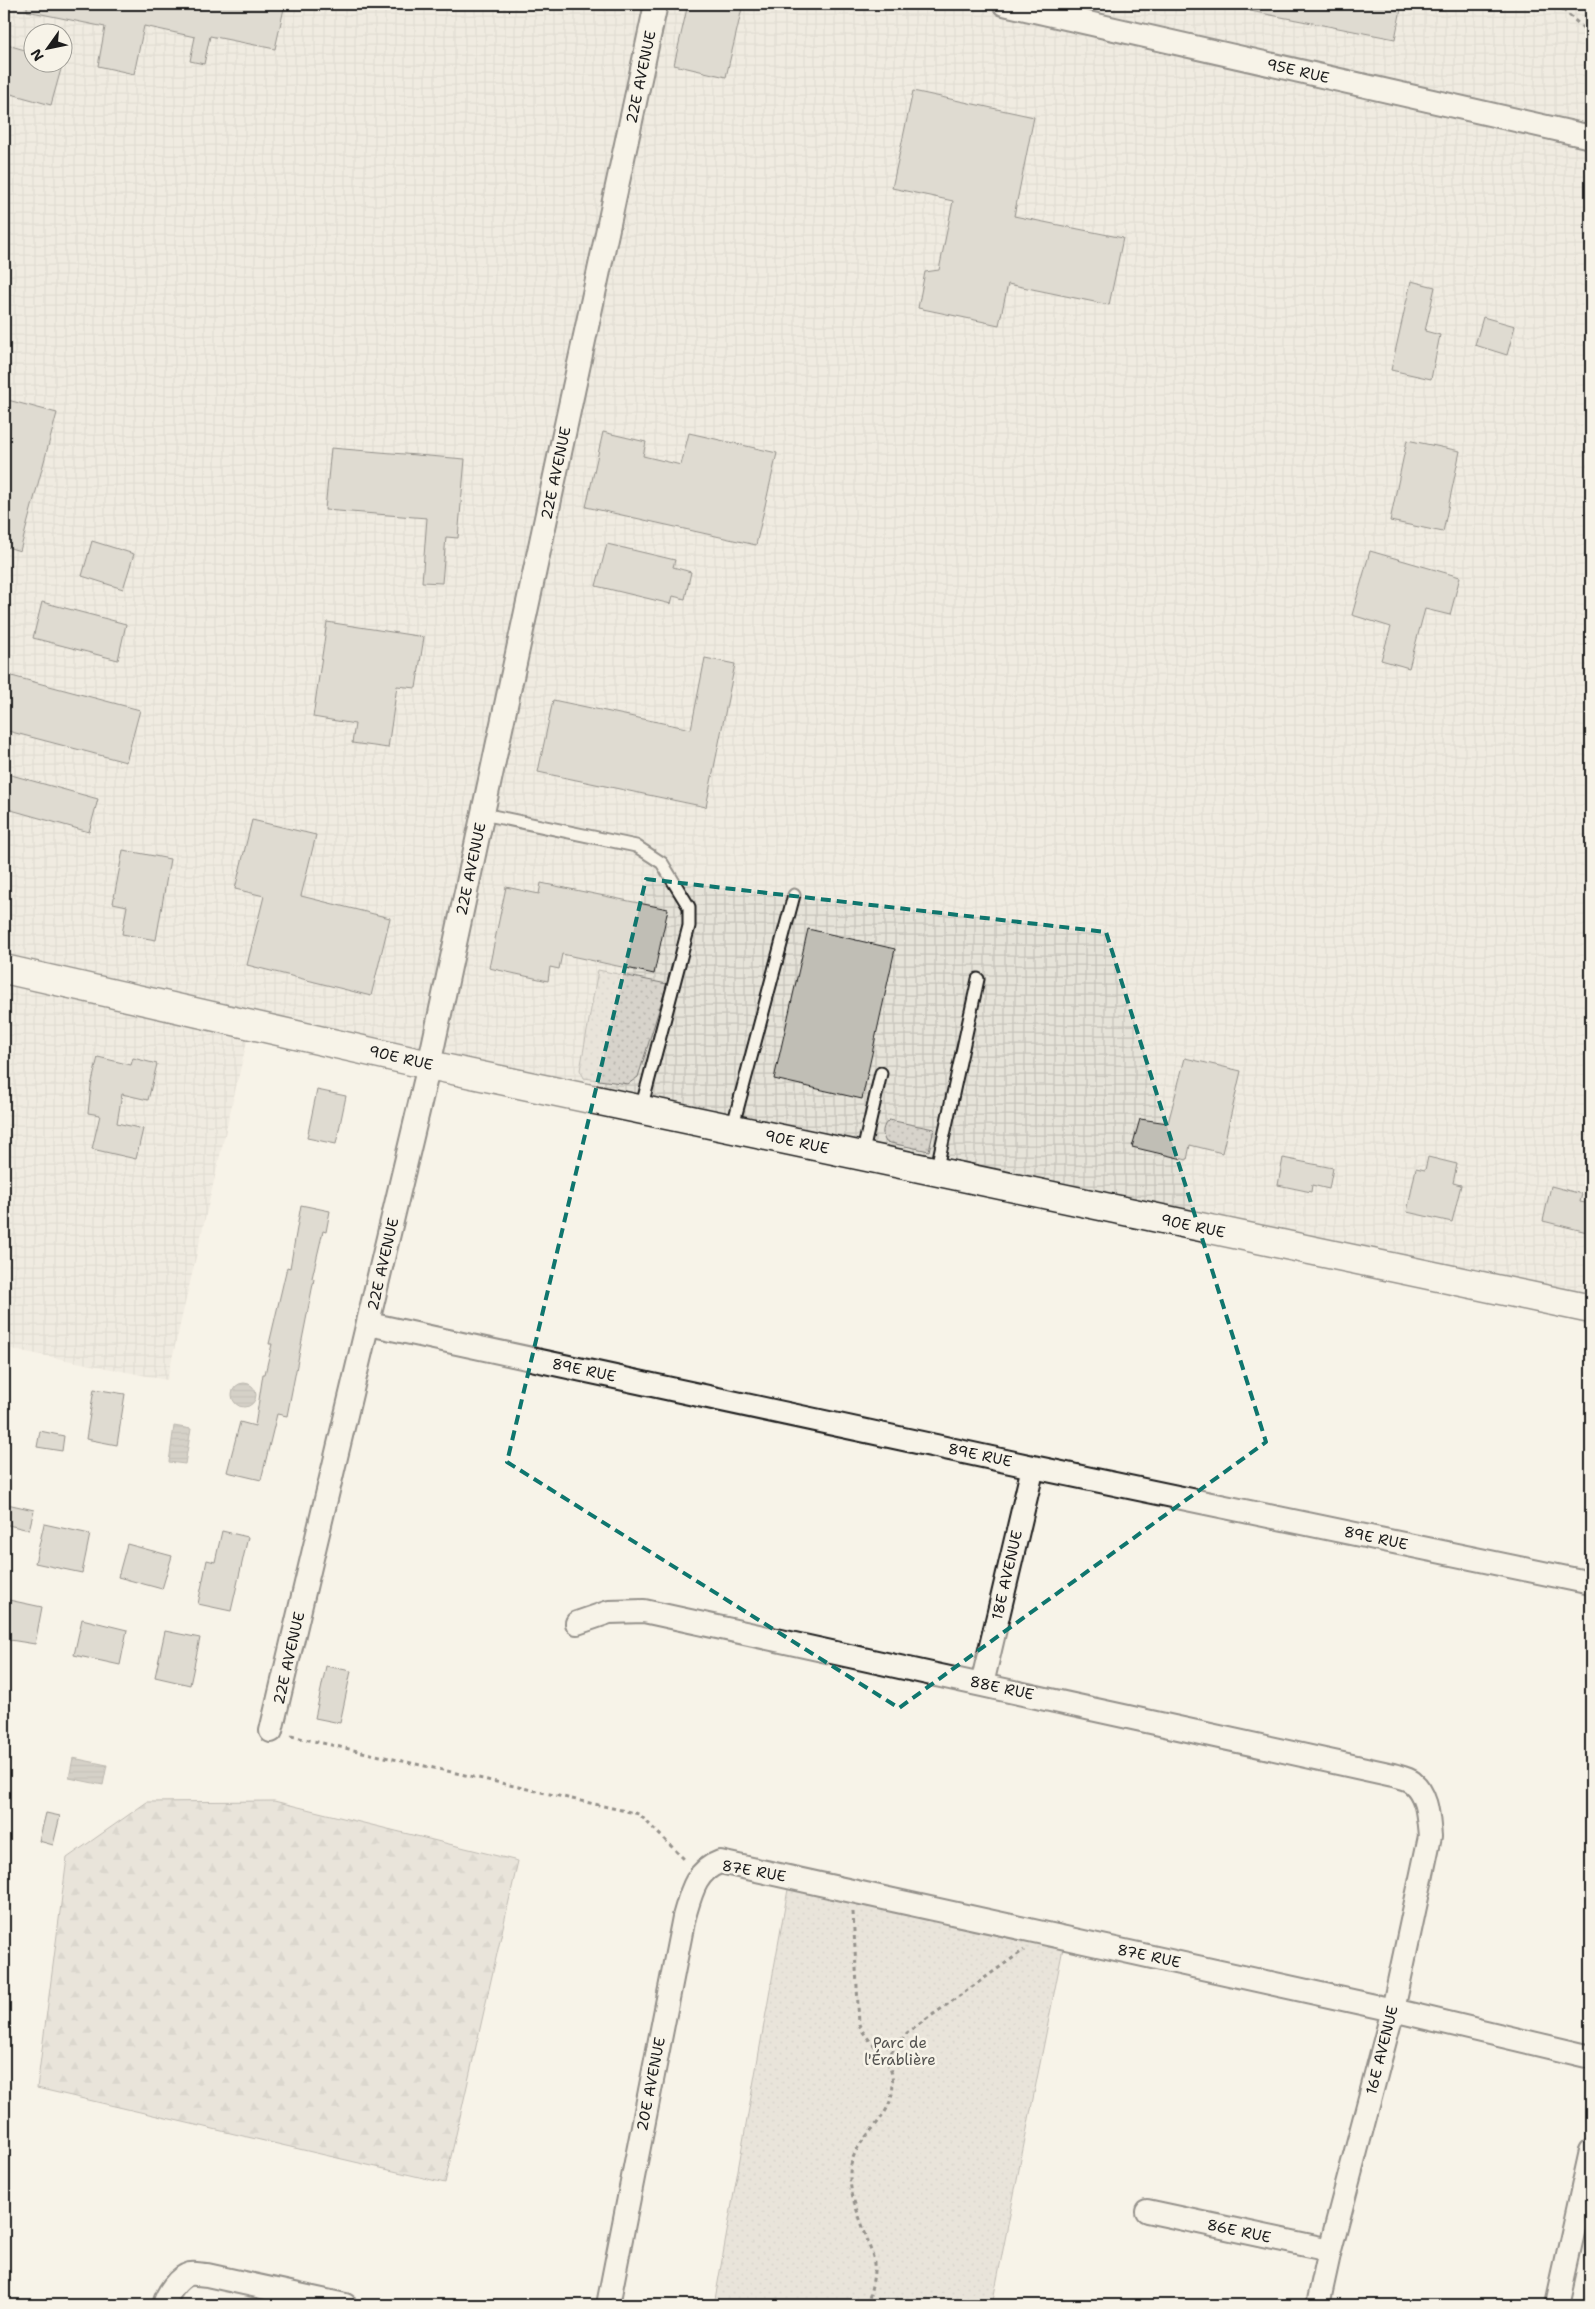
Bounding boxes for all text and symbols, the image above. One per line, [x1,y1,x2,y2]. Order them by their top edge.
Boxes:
north arrow [22,22,72,72]
street label: 22E AVENUE [621,29,661,125]
text: N [27,46,48,65]
street label: 95E RUE [1265,54,1331,88]
street label: 22E AVENUE [536,425,576,521]
street label: 22E AVENUE [451,821,491,917]
street label: 90E RUE [367,1041,435,1075]
street label: 90E RUE [763,1125,831,1159]
street label: 90E RUE [1159,1209,1227,1243]
street label: 22E AVENUE [363,1216,403,1312]
street label: 89E RUE [550,1353,618,1387]
street label: 89E RUE [946,1438,1014,1472]
street label: 89E RUE [1342,1521,1410,1555]
street label: 18E AVENUE [987,1528,1027,1622]
street label: 22E AVENUE [269,1610,309,1706]
street label: 88E RUE [968,1671,1036,1705]
street label: 87E RUE [720,1856,788,1886]
street label: 87E RUE [1115,1940,1183,1972]
street label: 16E AVENUE [1361,2003,1403,2097]
park label: Parc de l'Érablière [864,2033,936,2070]
street label: 20E AVENUE [632,2035,670,2133]
street label: 86E RUE [1205,2214,1273,2248]

